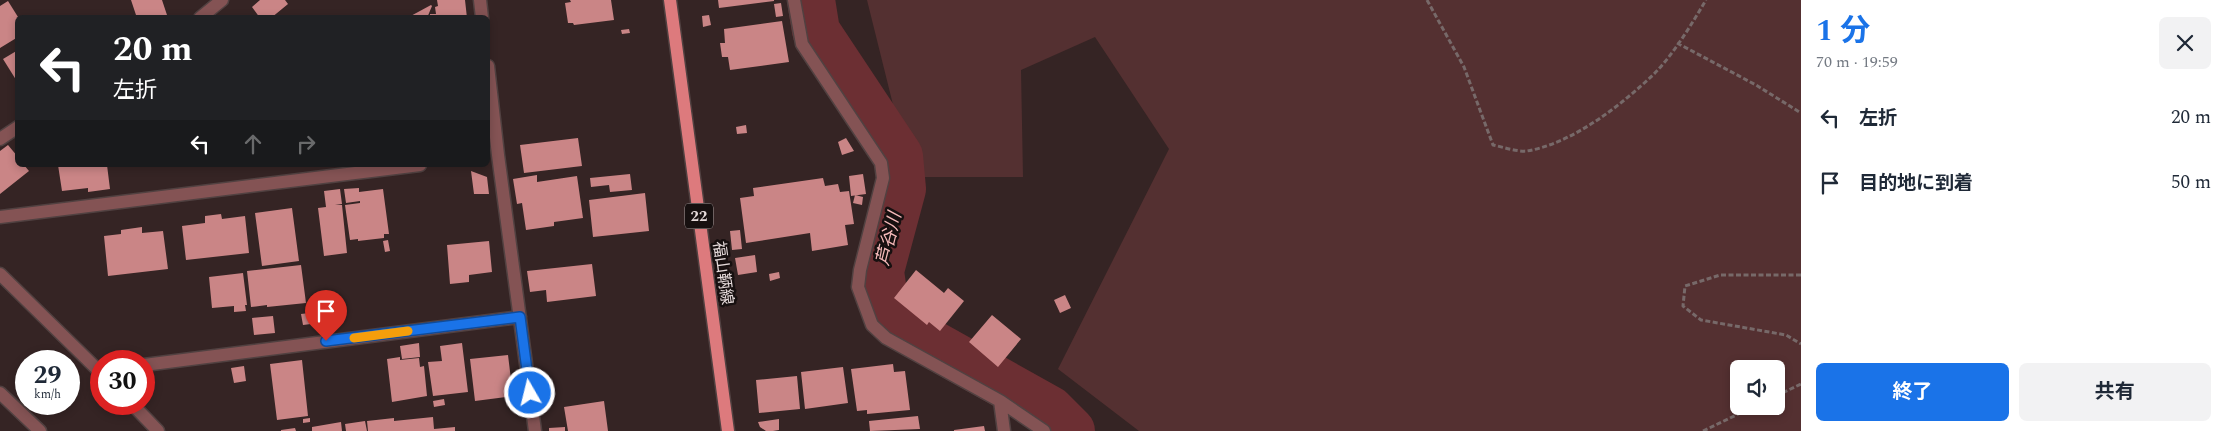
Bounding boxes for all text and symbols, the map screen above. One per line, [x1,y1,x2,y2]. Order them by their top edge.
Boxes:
text: 1 分 [1816,8,1870,54]
button: close [2159,17,2211,69]
text: 20 m [113,23,193,76]
icon: left [30,35,95,100]
text: 70 m · 19:59 [1816,50,1898,74]
text: 左折 [113,74,157,107]
text: 20 m [2171,103,2211,132]
icon: left [1816,104,1844,132]
text: 左折 [1859,104,1897,133]
icon: left [186,130,214,158]
icon: ahead [239,130,267,158]
icon: right [292,130,320,158]
text: 50 m [2171,168,2211,197]
icon: arrive [1816,169,1844,197]
text: 目的地に到着 [1859,169,1973,198]
road number: 22 [685,204,713,228]
water label: 芦谷川 [869,208,909,268]
street label: 福山鞆線 [707,240,739,306]
pin [305,290,347,341]
icon: arrive [312,297,340,325]
speed limit sign: 30 [90,350,155,415]
text: 29 [33,357,62,395]
map controls [1730,360,1785,415]
button: sound [1730,360,1785,415]
button: 終了 [1816,363,2009,421]
button: 共有 [2019,363,2211,421]
position arrow [503,366,555,418]
text: km/h [34,385,61,404]

